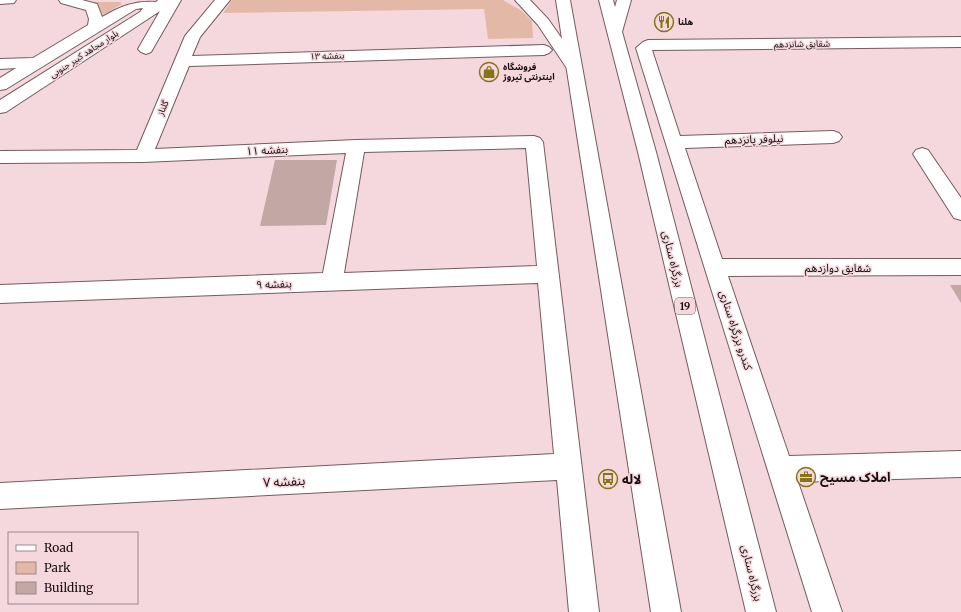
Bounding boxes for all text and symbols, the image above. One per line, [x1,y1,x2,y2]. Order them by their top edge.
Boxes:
restaurant icon: هلنا [653,11,675,33]
place label: هلنا [678,16,693,27]
street label: بلوار مجاهد کبیر جنوبی [47,27,121,81]
street label: شقایق شانزدهم [774,38,830,51]
street label: بنفشه ۱۳ [310,49,344,62]
shop icon: فروشگاه اینترنتی تیروژ [478,61,500,83]
place label: فروشگاه اینترنتی تیروژ [502,61,555,83]
street label: گلناز [154,98,172,118]
street label: نیلوفر پانزدهم [724,131,784,149]
street label: بنفشه ۱۱ [246,142,288,158]
street label: بزرگراه ستاری [659,229,687,289]
street label: شقایق دوازدهم [805,261,872,277]
street label: بنفشه ۹ [256,276,292,292]
street label: کندرو بزرگراه ستاری [716,288,756,372]
road number: 19 [675,298,695,314]
office icon: املاک مسیح [795,466,817,488]
bus stop icon: لاله [597,468,619,490]
place label: املاک مسیح [820,469,891,487]
place label: لاله [622,471,641,488]
street label: بنفشه ۷ [262,472,306,491]
legend [8,532,138,604]
text: Road [44,540,73,555]
street label: بزرگراه ستاری [738,543,766,603]
text: Park [44,560,71,575]
text: Building [44,580,94,595]

